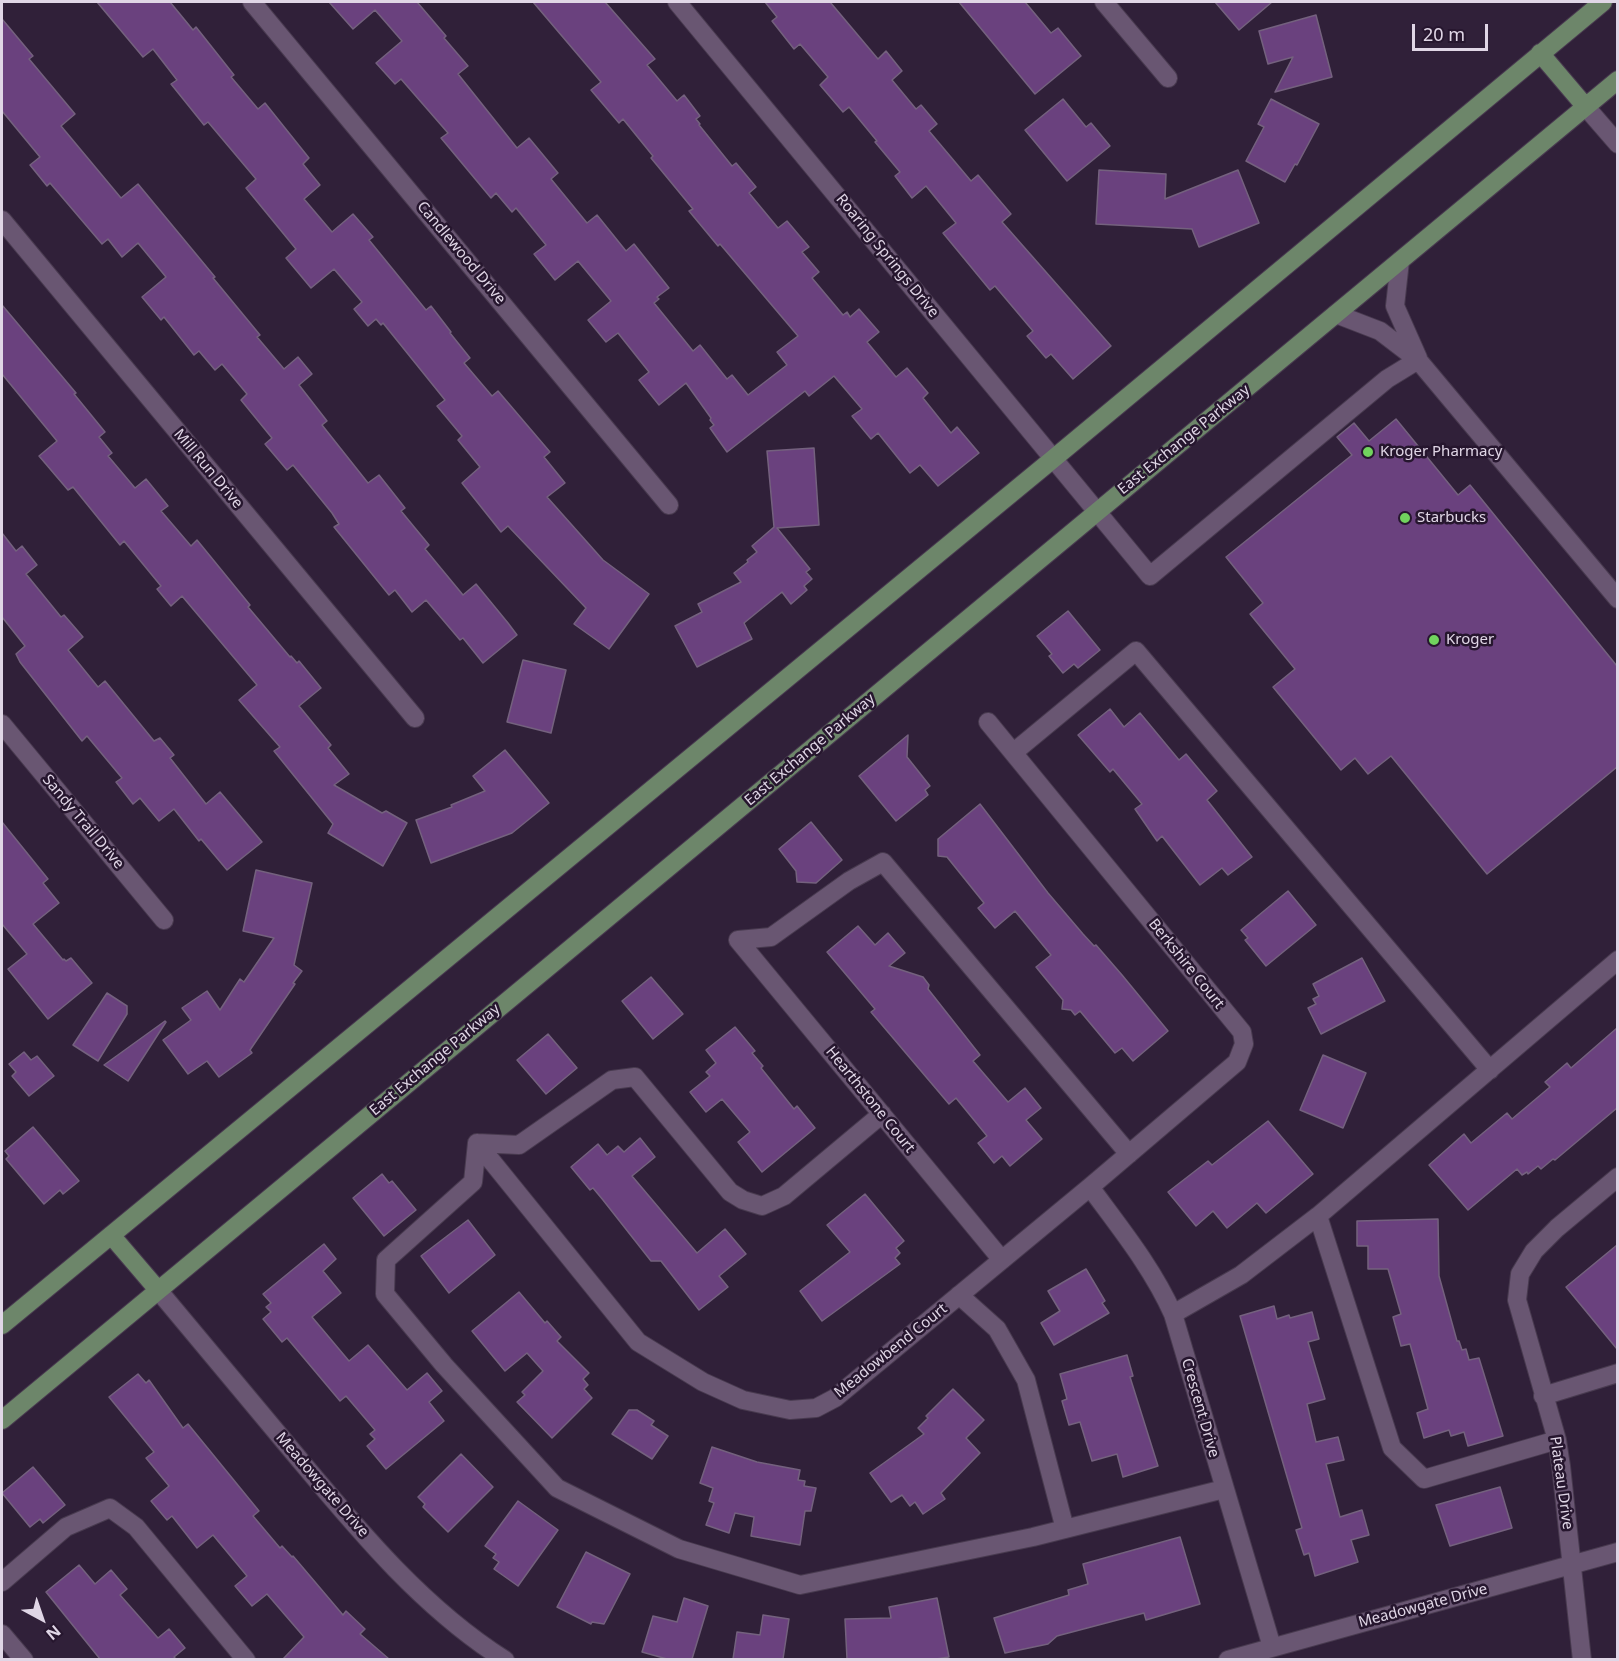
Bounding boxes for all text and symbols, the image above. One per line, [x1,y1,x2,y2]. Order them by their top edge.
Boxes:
scale bar [1415,12,1492,50]
text: 20 m [1423,22,1465,46]
street label: Roaring Springs Drive [832,191,942,321]
street label: Candlewood Drive [413,198,509,308]
street label: East Exchange Parkway [1114,381,1254,499]
street label: Mill Run Drive [170,426,246,512]
place label: Kroger Pharmacy [1380,443,1502,461]
marker: Kroger Pharmacy [1361,445,1375,459]
place label: Starbucks [1417,509,1486,527]
marker: Starbucks [1398,511,1412,525]
place label: Kroger [1446,631,1494,649]
marker: Kroger [1427,633,1441,647]
street label: East Exchange Parkway [741,690,879,810]
street label: Sandy Trail Drive [38,771,128,873]
street label: Berkshire Court [1144,915,1228,1013]
street label: East Exchange Parkway [366,1000,504,1120]
street label: Hearthstone Court [822,1043,918,1157]
street label: Meadowbend Court [831,1300,951,1402]
street label: Crescent Drive [1177,1356,1223,1460]
street label: Meadowgate Drive [272,1429,372,1541]
street label: Plateau Drive [1546,1435,1576,1531]
street label: Meadowgate Drive [1357,1580,1489,1632]
north arrow [12,1589,72,1649]
text: N [42,1620,66,1645]

